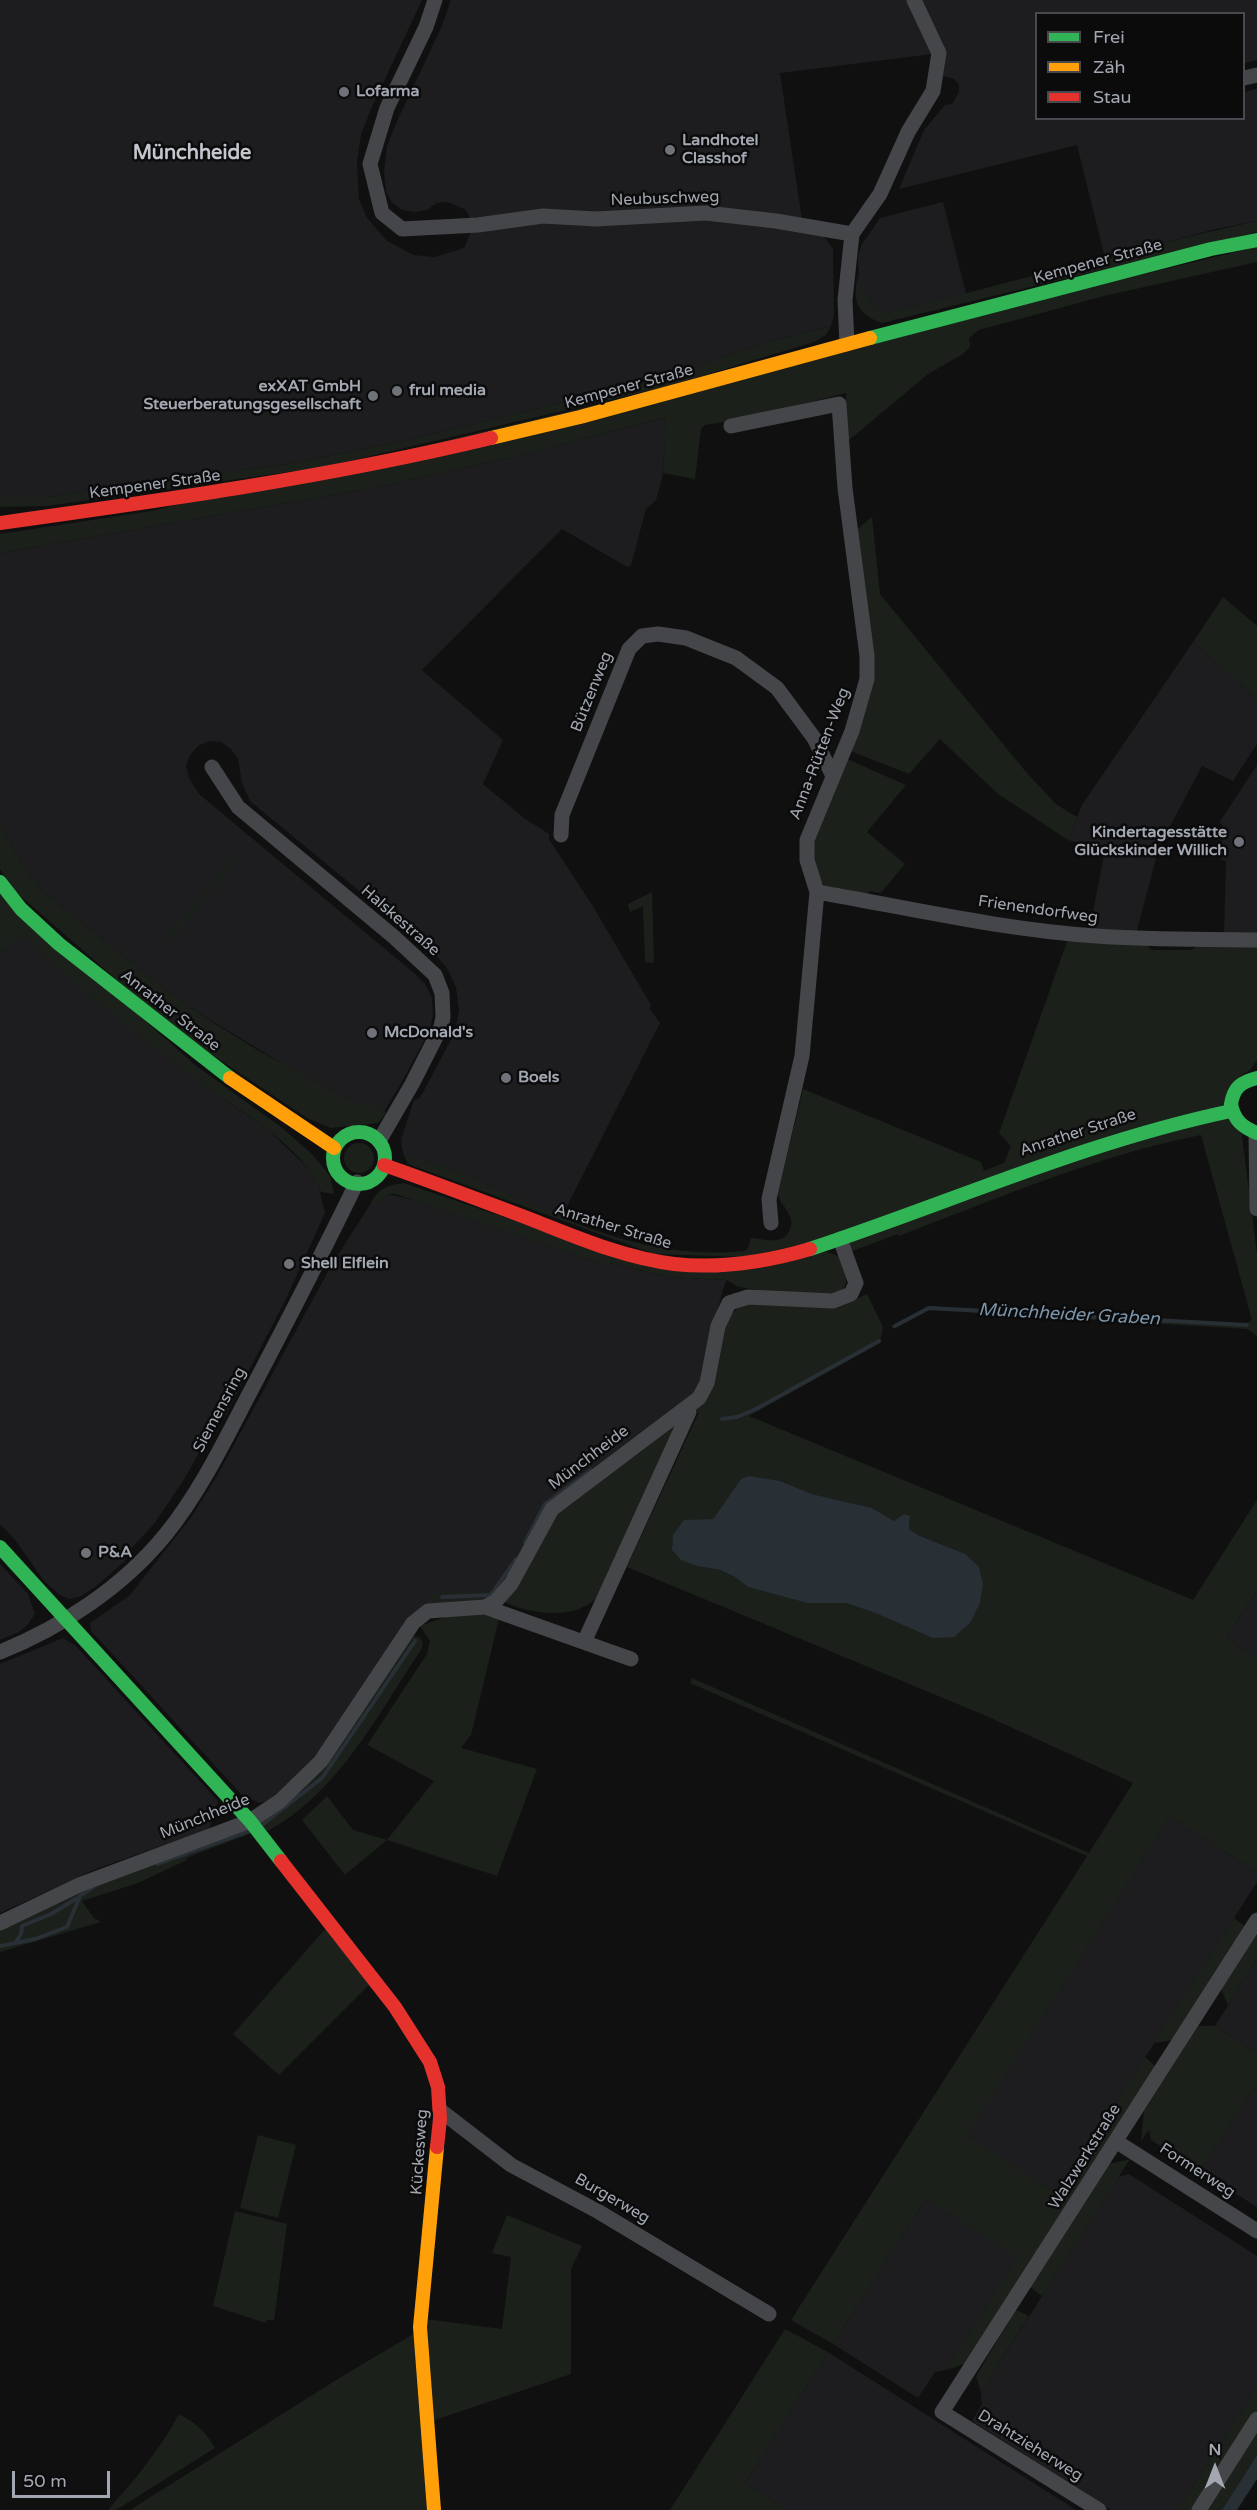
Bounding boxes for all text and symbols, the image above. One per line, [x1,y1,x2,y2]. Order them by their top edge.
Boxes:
legend [1035,12,1245,120]
text: Frei [1093,26,1125,48]
text: Zäh [1093,56,1126,78]
place label: Lofarma [356,82,420,102]
marker: Lofarma [337,85,351,99]
text: Stau [1093,86,1132,108]
place label: Landhotel Classhof [682,131,758,169]
district label: Münchheide [133,142,251,166]
marker: Landhotel Classhof [663,143,677,157]
street label: Neubuschweg [610,188,720,210]
street label: Kempener Straße [1032,236,1164,288]
street label: Kempener Straße [563,361,695,413]
place label: exXAT GmbH Steuerberatungsgesellschaft [143,377,361,415]
place label: frul media [409,381,486,401]
marker: frul media [390,384,404,398]
marker: exXAT GmbH Steuerberatungsgesellschaft [366,389,380,403]
street label: Kempener Straße [88,466,222,504]
street label: Bützenweg [567,649,617,735]
street label: Anna-Rütten-Weg [786,685,854,823]
place label: Kindertagesstätte Glückskinder Willich [1074,823,1227,861]
marker: Kindertagesstätte Glückskinder Willich [1232,835,1246,849]
street label: Halskestraße [357,882,443,960]
street label: Frienendorfweg [977,892,1099,928]
street label: Anrather Straße [116,966,224,1056]
place label: McDonald's [384,1023,473,1043]
marker: McDonald's [365,1026,379,1040]
place label: Boels [518,1068,559,1088]
marker: Boels [499,1071,513,1085]
street label: Anrather Straße [1017,1105,1139,1161]
street label: Anrather Straße [552,1200,674,1254]
place label: Shell Elflein [301,1254,389,1274]
marker: Shell Elflein [282,1257,296,1271]
water label: Münchheider Graben [978,1299,1160,1331]
street label: Siemensring [189,1364,251,1456]
street label: Münchheide [545,1422,633,1494]
place label: P&A [98,1543,132,1563]
marker: P&A [79,1546,93,1560]
street label: Münchheide [157,1790,253,1844]
street label: Walzwerkstraße [1045,2101,1125,2213]
street label: Kückesweg [407,2108,433,2196]
street label: Formerweg [1155,2139,1239,2203]
street label: Burgerweg [571,2170,653,2228]
street label: Drahtzieherweg [974,2406,1086,2486]
north arrow [1185,2438,1245,2498]
text: N [1209,2440,1221,2460]
scale bar [15,2459,112,2497]
text: 50 m [23,2470,67,2492]

